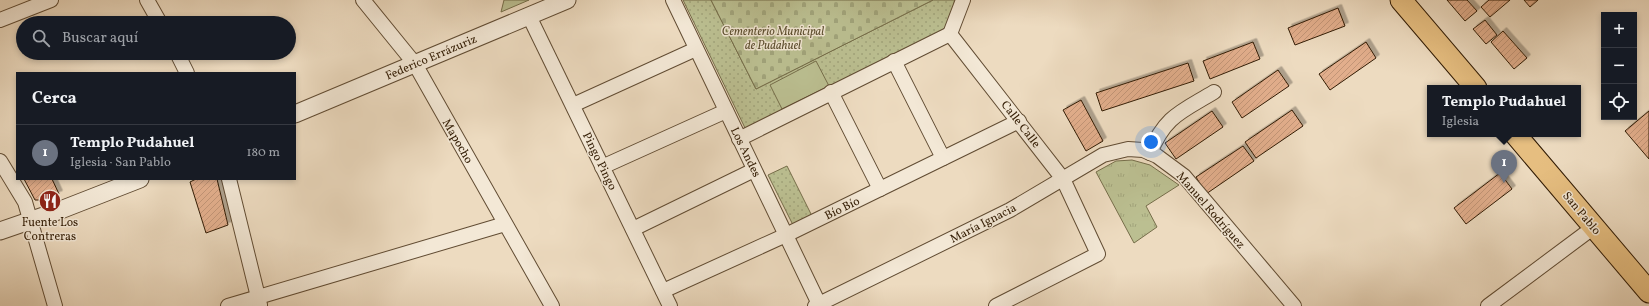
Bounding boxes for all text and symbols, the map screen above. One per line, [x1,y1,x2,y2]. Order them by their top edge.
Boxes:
map controls [1601,12,1637,120]
button: + [1601,12,1637,48]
search box [16,16,296,60]
park label: Cementerio Municipal de Pudahuel [722,24,824,54]
icon: search [30,27,52,49]
text: Buscar aquí [62,28,138,49]
street label: Federico Errázuriz [383,31,480,84]
button: − [1601,48,1637,84]
button: locate [1601,84,1637,120]
popup [1427,85,1581,137]
text: Cerca [32,87,77,110]
text: Templo Pudahuel [1442,92,1566,113]
street label: Calle Calle [997,98,1044,152]
text: Iglesia [1442,113,1479,131]
street label: Mapocho [438,116,476,167]
street label: Los Andes [726,125,764,180]
street label: Pingo Pingo [578,130,620,193]
your location [1141,132,1161,152]
text: Templo Pudahuel [70,133,194,154]
text: 1 [42,144,48,162]
text: 180 m [246,144,280,162]
pin: 1 [1491,150,1517,183]
text: Iglesia · San Pablo [70,154,171,172]
street label: Manuel Rodríguez [1172,169,1248,253]
restaurant icon: Fuente Los Contreras [37,188,63,214]
street label: San Pablo [1559,189,1604,239]
street label: Bío Bío [822,194,863,224]
street label: María Ignacia [947,200,1019,248]
place label: Fuente Los Contreras [22,215,78,245]

